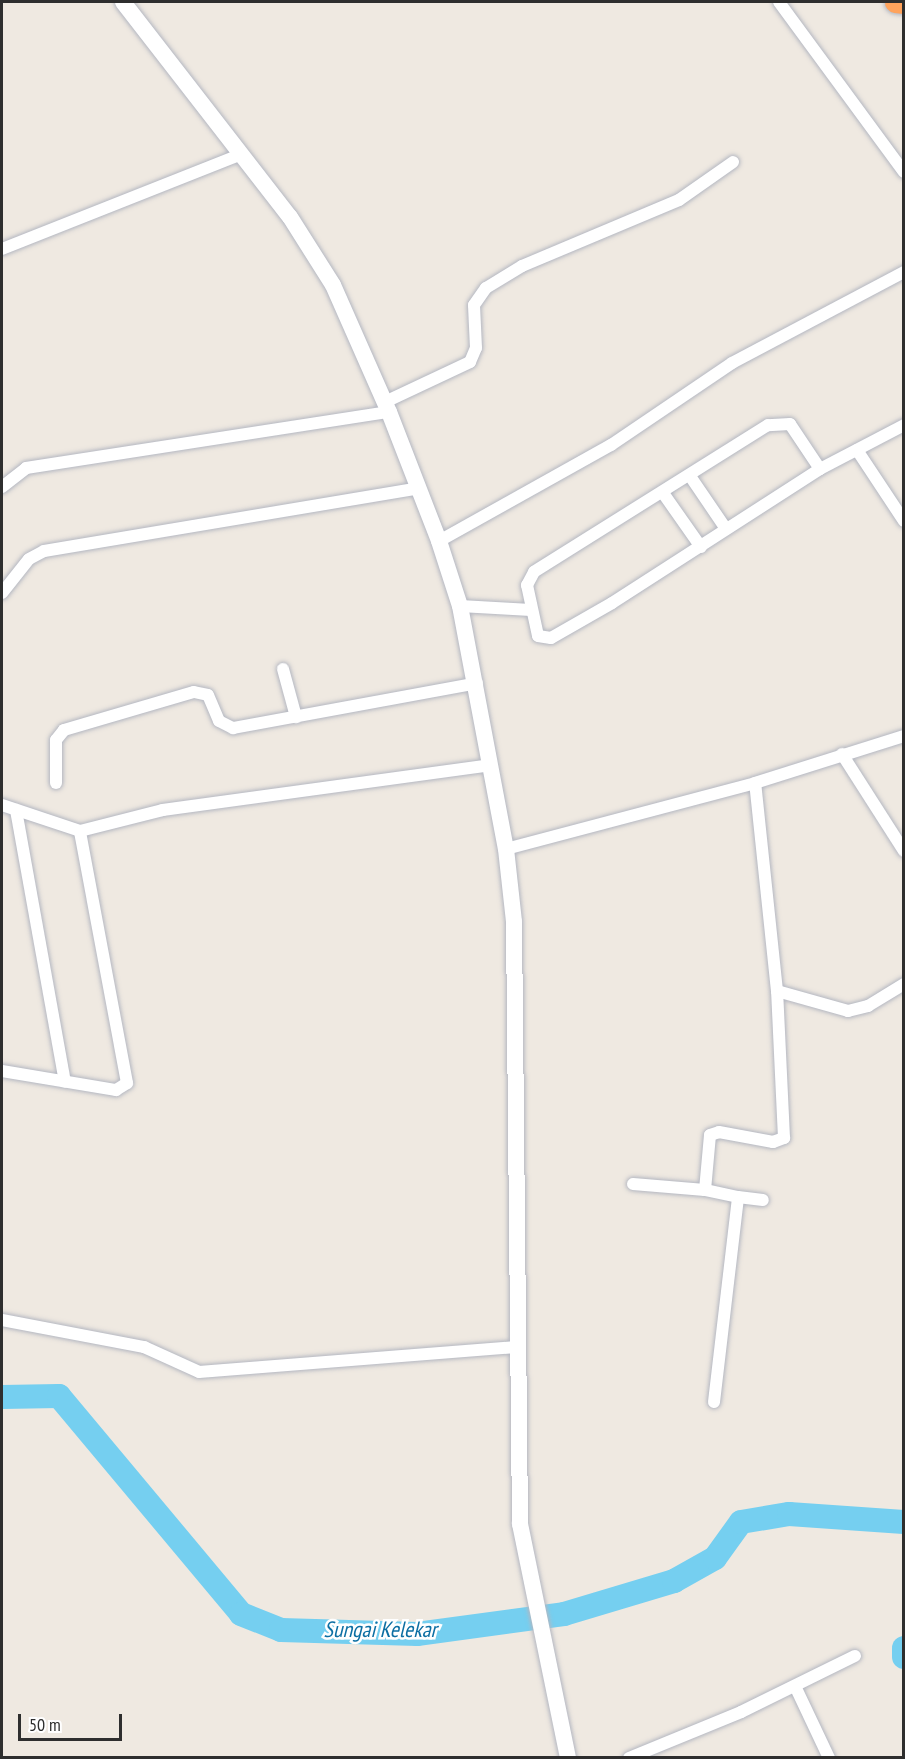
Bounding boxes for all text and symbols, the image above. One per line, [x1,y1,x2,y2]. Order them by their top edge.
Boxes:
water label: Sungai Kelekar [323,1617,437,1643]
scale bar [21,1702,124,1740]
text: 50 m [29,1713,61,1736]

